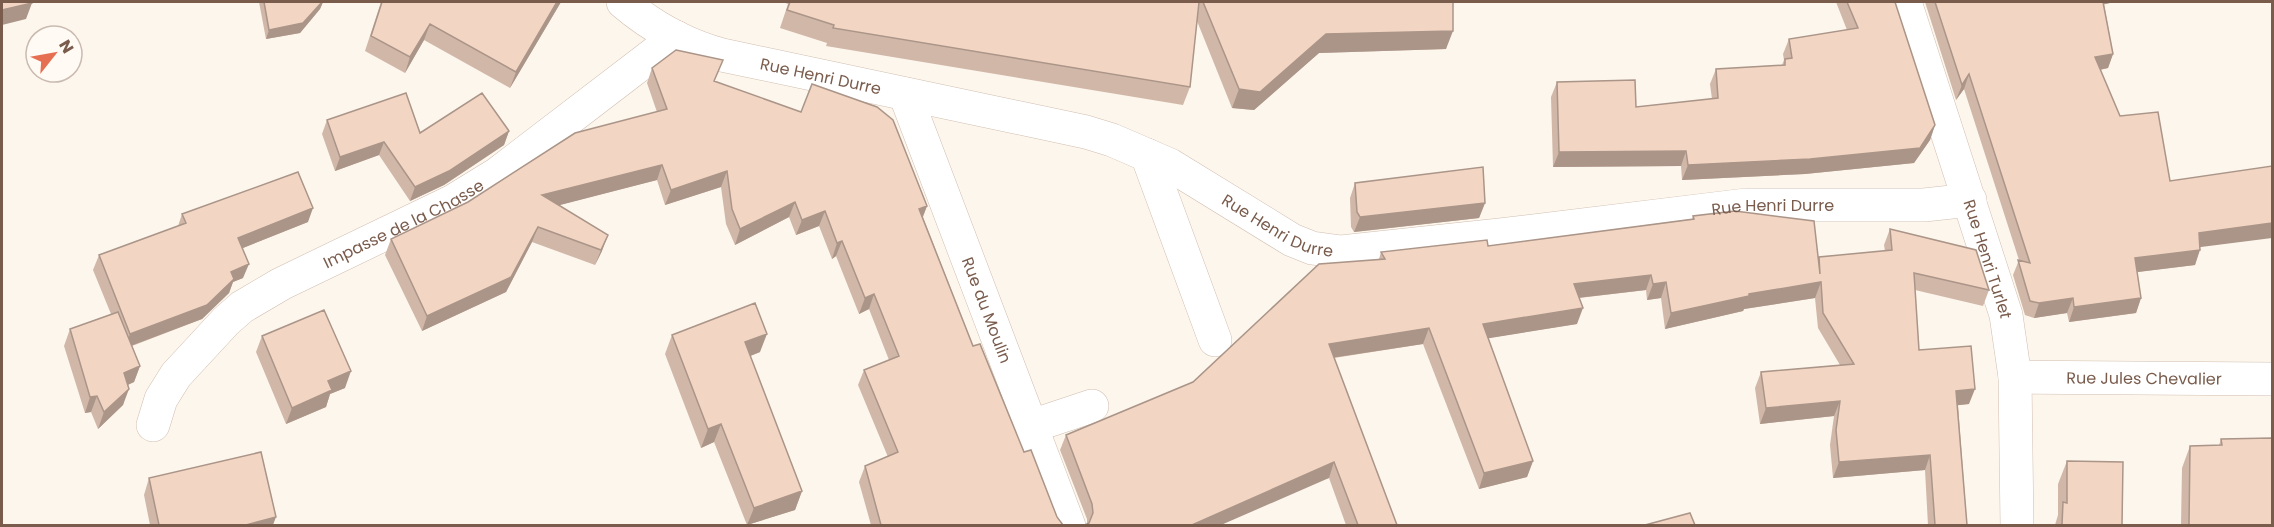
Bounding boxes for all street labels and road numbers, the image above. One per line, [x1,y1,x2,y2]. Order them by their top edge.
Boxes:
street label: Rue Henri Durre [758,52,883,100]
street label: Impasse de la Chasse [319,174,488,274]
street label: Rue Henri Durre [1217,189,1335,263]
street label: Rue Henri Durre [1710,194,1834,221]
street label: Rue Henri Turlet [1957,196,2017,320]
street label: Rue du Moulin [956,254,1017,367]
street label: Rue Jules Chevalier [2066,366,2222,391]

